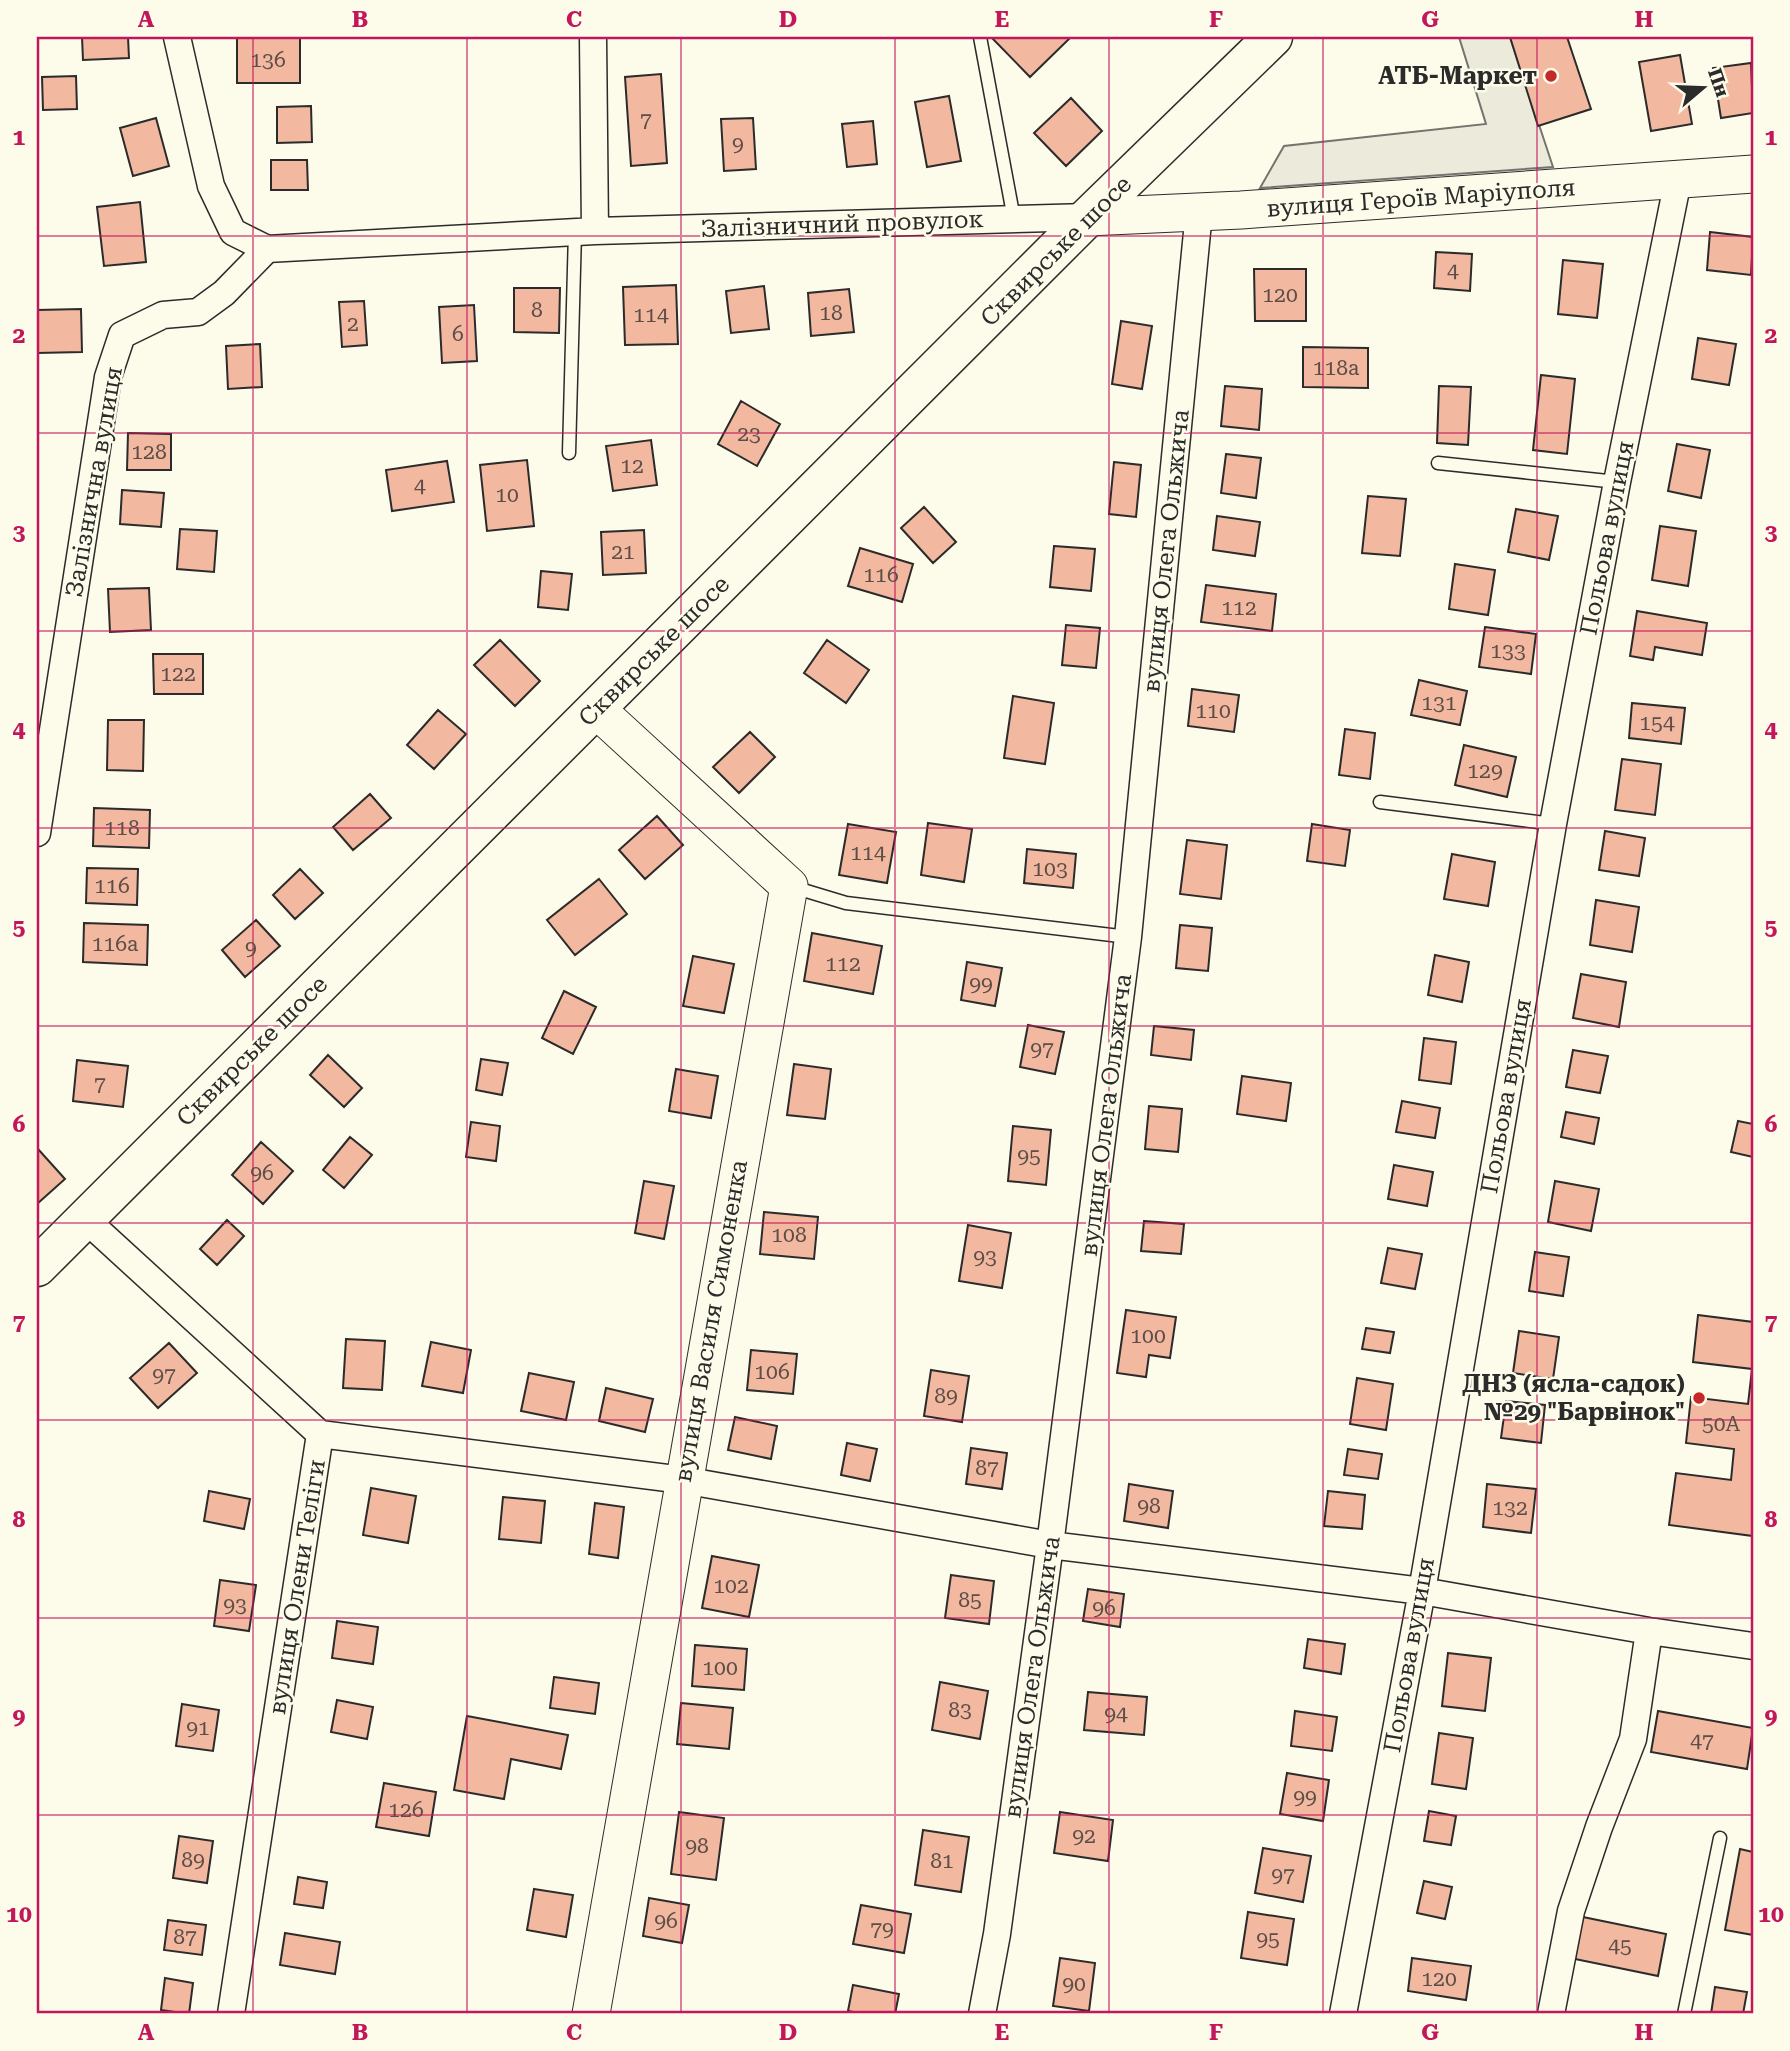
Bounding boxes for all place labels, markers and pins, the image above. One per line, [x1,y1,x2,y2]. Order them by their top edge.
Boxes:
place label: АТБ-Маркет [1378,62,1537,90]
marker: АТБ-Маркет [1543,68,1559,84]
place label: ДНЗ (ясла-садок) №29 "Барвінок" [1462,1370,1685,1426]
marker: ДНЗ (ясла-садок) №29 "Барвінок" [1691,1390,1707,1406]

